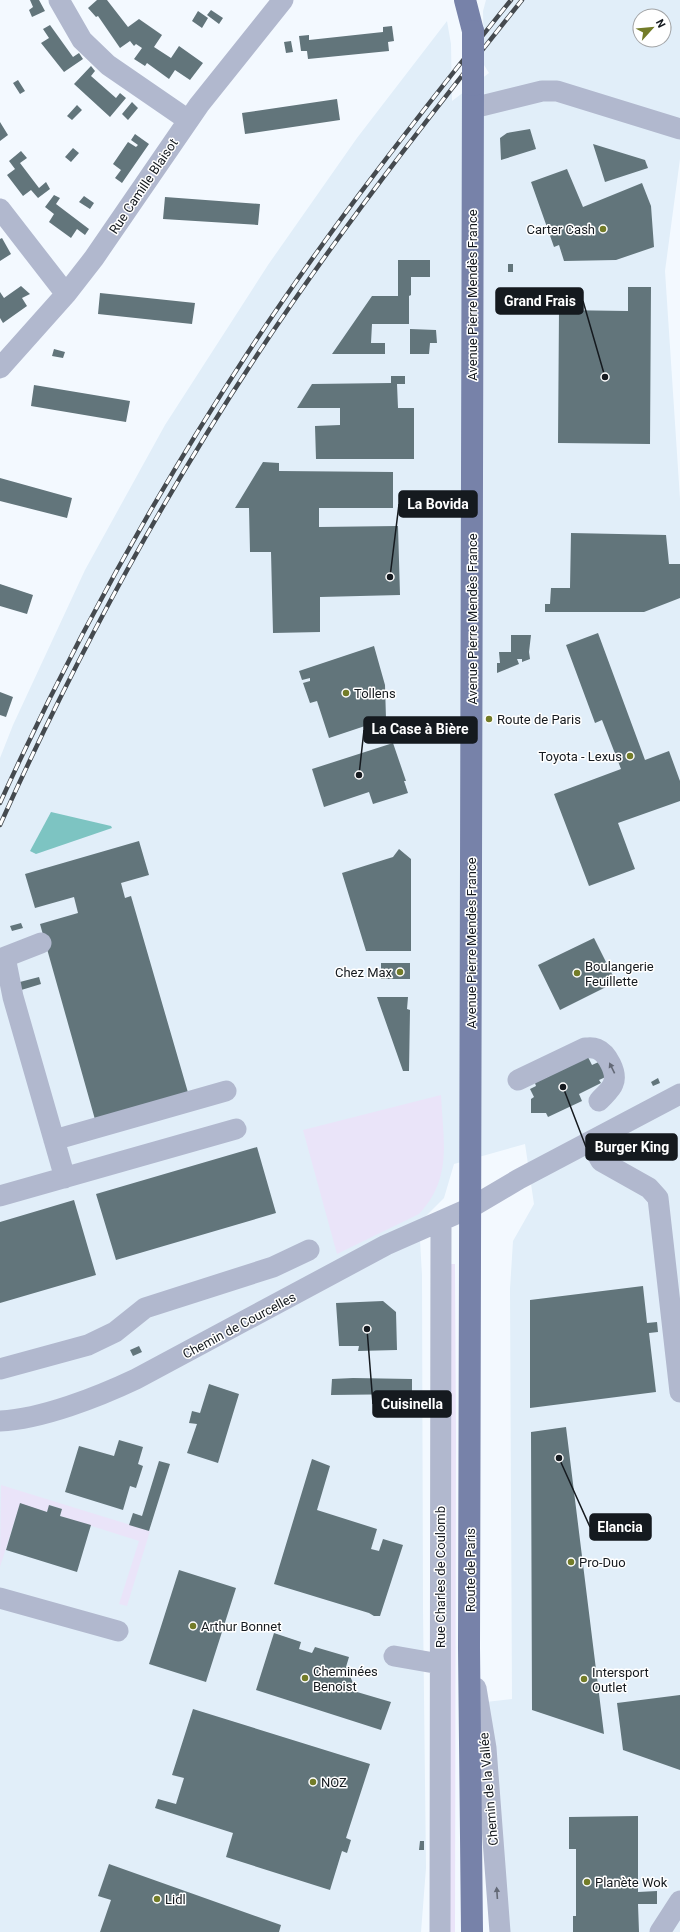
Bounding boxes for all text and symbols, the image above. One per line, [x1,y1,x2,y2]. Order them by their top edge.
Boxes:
north arrow [632,8,672,48]
text: N [653,17,668,30]
street label: Rue Camille Blaisot [106,136,181,237]
street label: Avenue Pierre Mendès France [465,209,480,381]
place label: Carter Cash [527,222,595,237]
marker: Carter Cash [598,224,608,234]
callout: Grand Frais [496,288,583,314]
text: Grand Frais [504,293,576,309]
callout: La Bovida [399,491,477,517]
text: La Bovida [407,496,469,512]
street label: Avenue Pierre Mendès France [465,533,480,705]
place label: Tollens [354,686,396,701]
marker: Tollens [341,688,351,698]
place label: Route de Paris [497,712,581,727]
marker: Route de Paris [484,714,494,724]
callout: La Case à Bière [364,717,477,743]
text: La Case à Bière [371,721,469,737]
place label: Toyota - Lexus [538,749,622,764]
marker: Toyota - Lexus [625,751,635,761]
street label: Avenue Pierre Mendès France [464,857,479,1029]
place label: Boulangerie Feuillette [585,959,654,989]
place label: Chez Max [335,965,393,980]
marker: Chez Max [395,967,405,977]
marker: Boulangerie Feuillette [572,968,582,978]
one-way arrow [609,1062,615,1074]
callout: Burger King [586,1134,677,1160]
text: Burger King [595,1139,669,1155]
street label: Chemin de Courcelles [180,1289,299,1362]
callout: Cuisinella [373,1391,451,1417]
text: Cuisinella [381,1396,443,1412]
street label: Rue Charles de Coulomb [433,1506,448,1648]
callout: Elancia [590,1514,651,1540]
text: Elancia [597,1519,643,1535]
street label: Route de Paris [463,1528,478,1612]
place label: Pro-Duo [579,1555,626,1570]
marker: Pro-Duo [566,1557,576,1567]
place label: Arthur Bonnet [201,1619,281,1634]
marker: Arthur Bonnet [188,1621,198,1631]
place label: Cheminées Benoist [313,1664,378,1694]
place label: Intersport Outlet [592,1665,649,1695]
marker: Cheminées Benoist [300,1673,310,1683]
marker: Intersport Outlet [579,1674,589,1684]
street label: Chemin de la Vallée [476,1732,501,1846]
place label: NOZ [321,1775,347,1790]
marker: NOZ [308,1777,318,1787]
place label: Planète Wok [595,1875,668,1890]
marker: Planète Wok [582,1877,592,1887]
one-way arrow [493,1887,500,1899]
place label: Lidl [165,1892,186,1907]
marker: Lidl [152,1894,162,1904]

